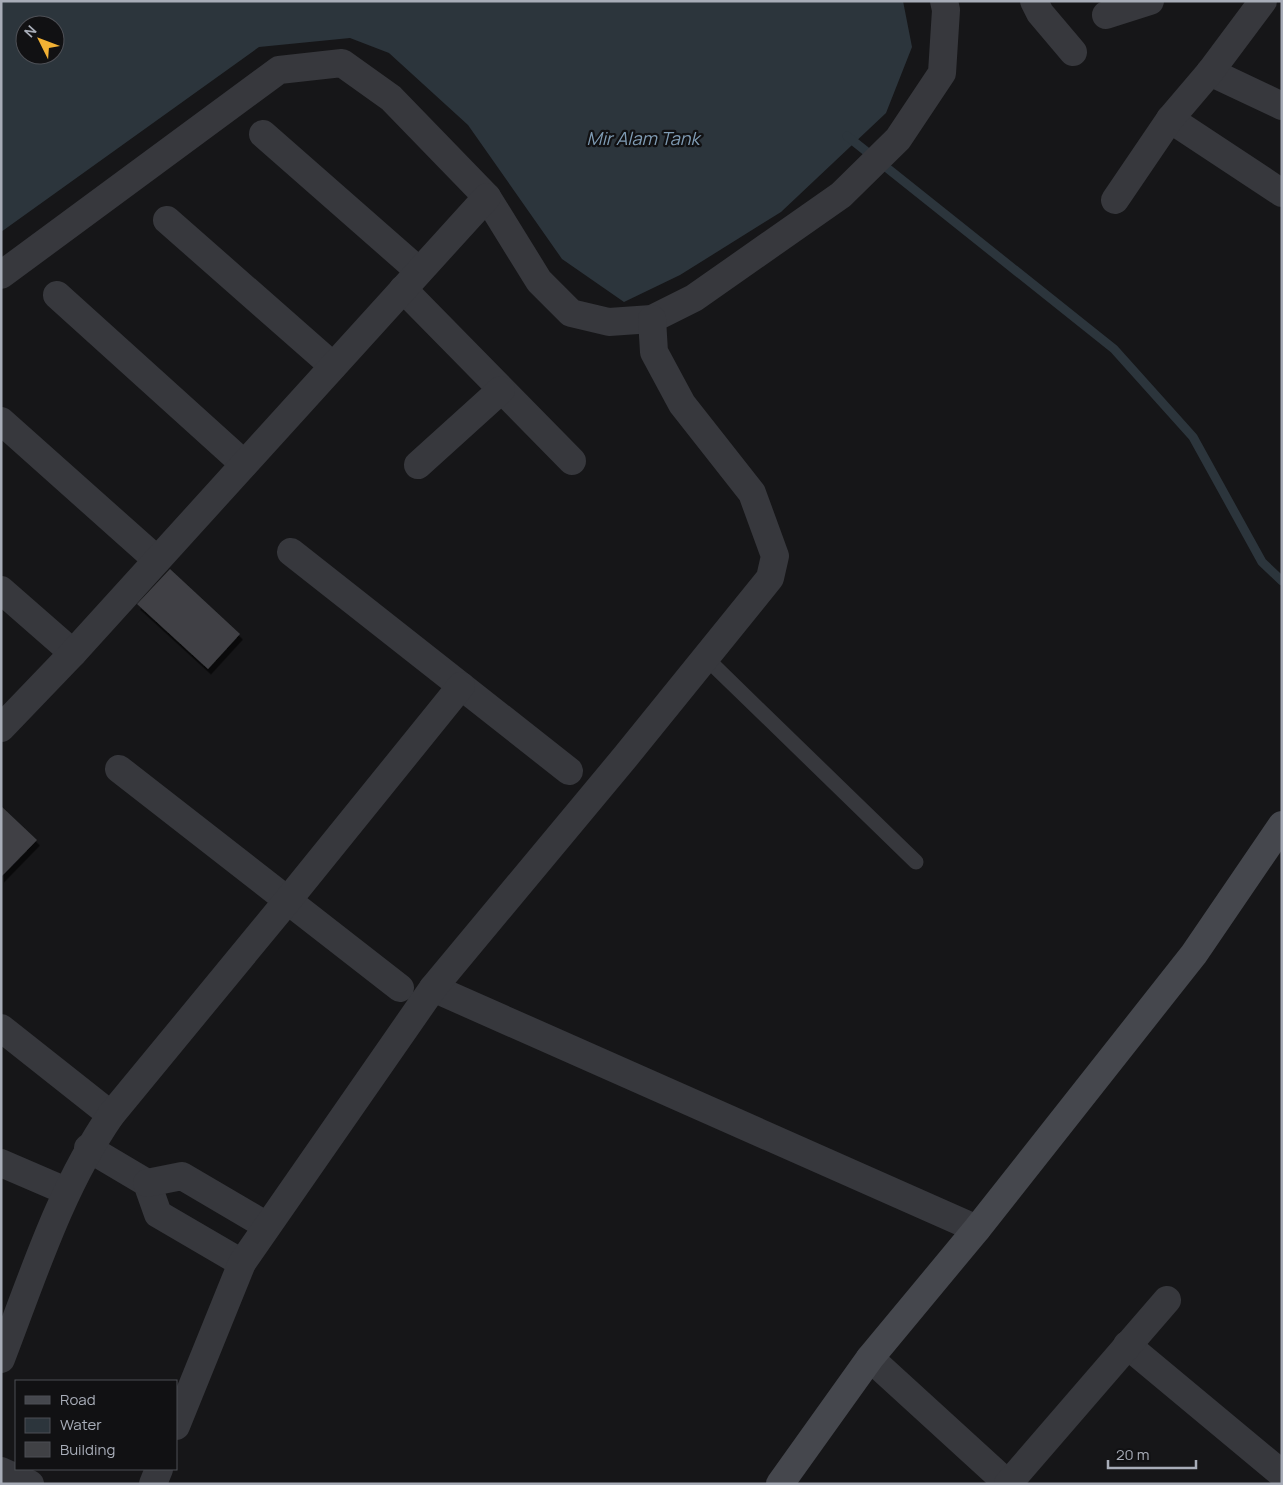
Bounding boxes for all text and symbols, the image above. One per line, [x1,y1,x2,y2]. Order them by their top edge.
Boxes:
north arrow [15,15,65,65]
text: N [20,21,40,41]
water label: Mir Alam Tank [587,126,703,150]
legend [15,1380,178,1470]
text: Road [60,1389,96,1410]
text: Water [60,1414,102,1435]
scale bar [1108,1438,1196,1470]
text: Building [60,1439,115,1460]
text: 20 m [1116,1444,1149,1465]

